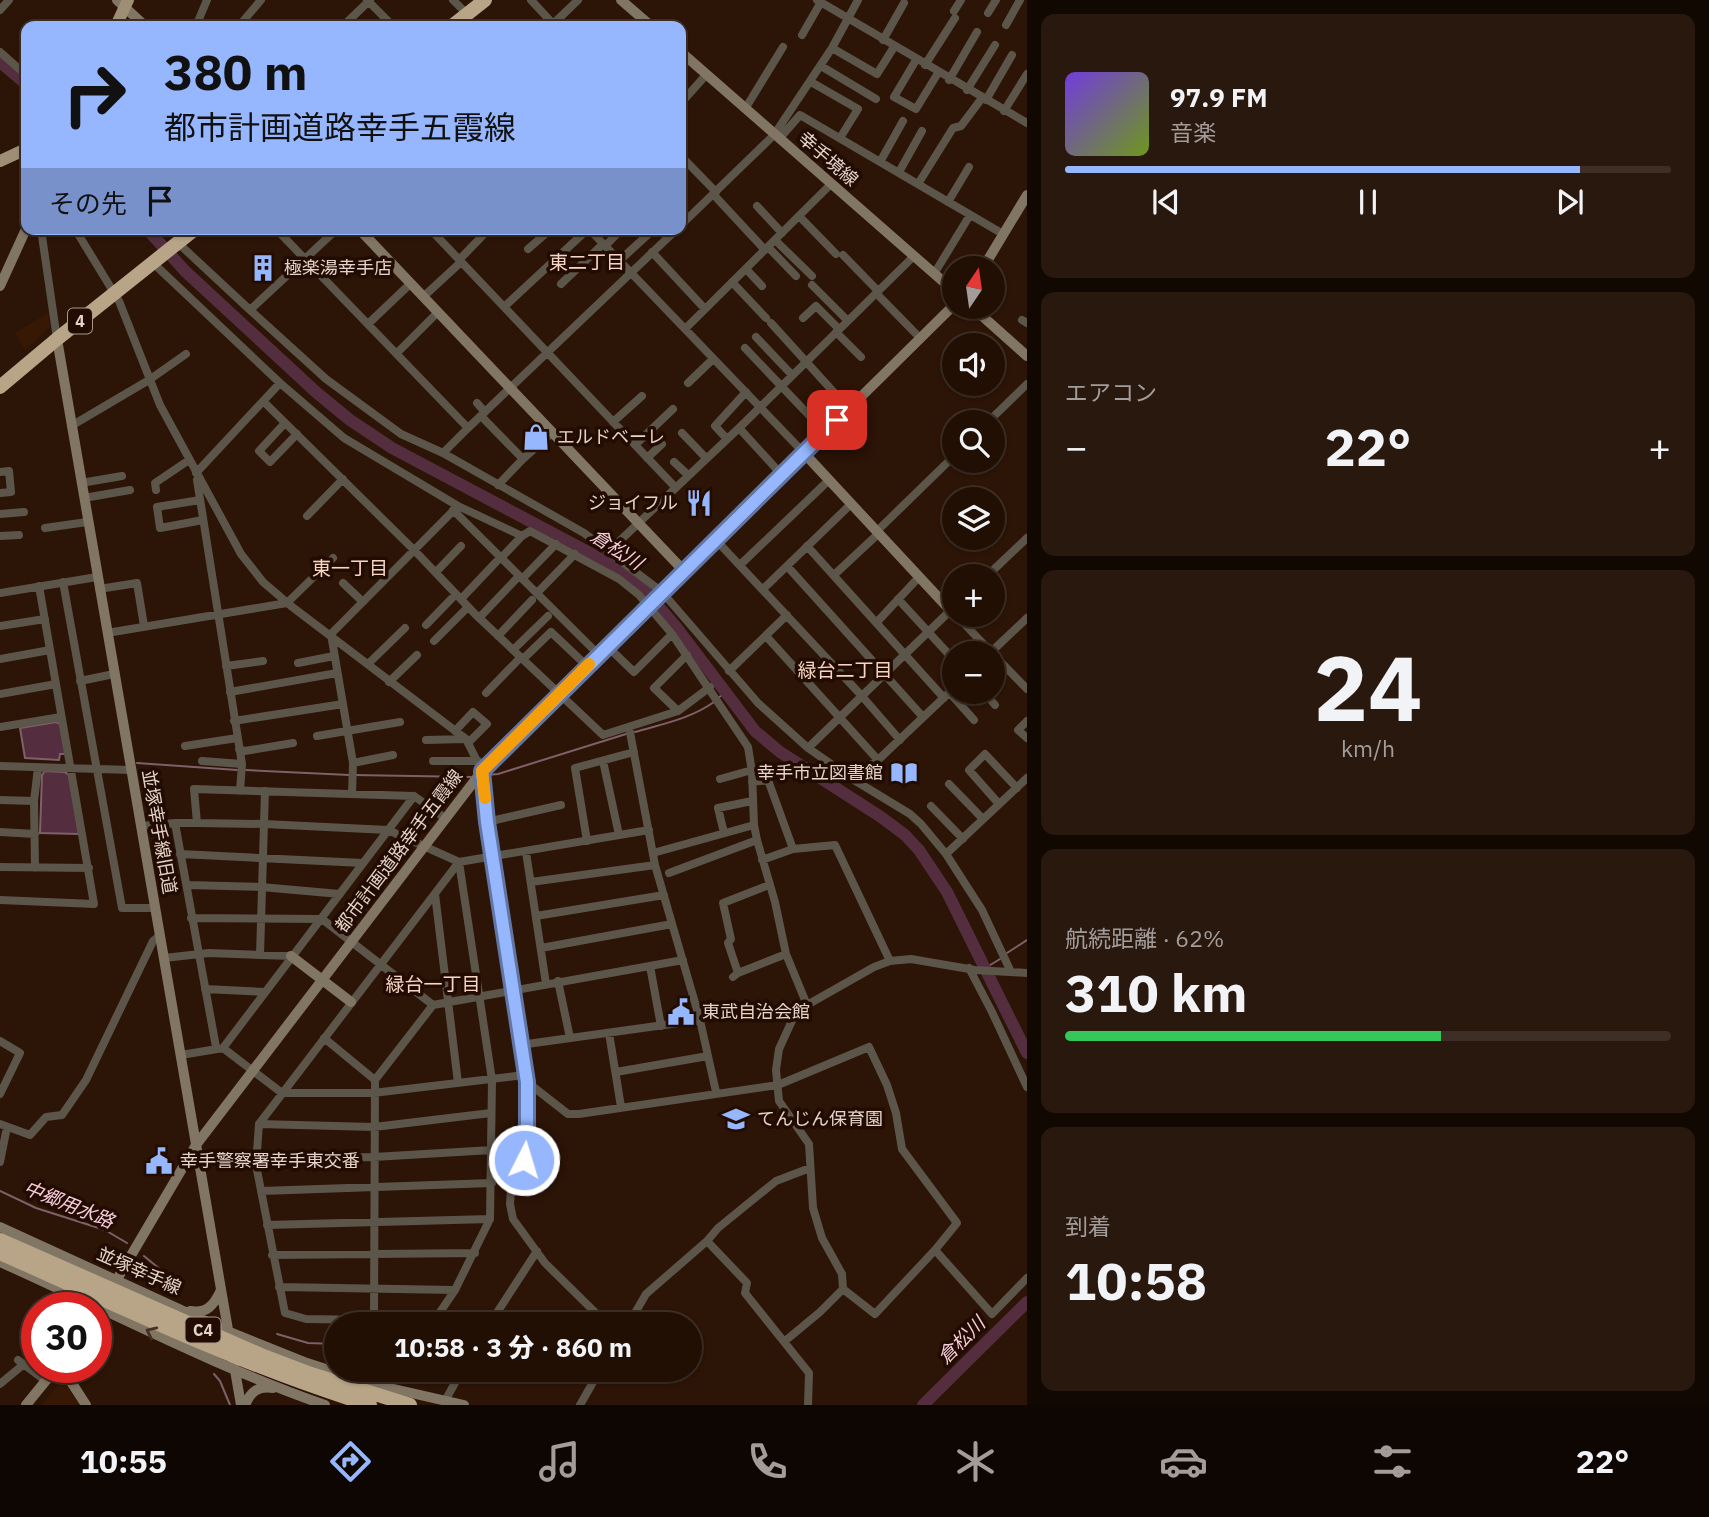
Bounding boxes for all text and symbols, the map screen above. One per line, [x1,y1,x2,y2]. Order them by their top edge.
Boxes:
text: 380 m [164,40,308,103]
icon: right [49,49,140,140]
text: 97.9 FM [1170,80,1268,114]
text: 都市計画道路幸手五霞線 [164,106,516,148]
text: 音楽 [1170,117,1216,147]
street label: 幸手境線 [794,126,863,191]
icon: arrive [141,182,179,220]
icon: previous [1147,183,1185,221]
icon: pause [1349,183,1387,221]
icon: next [1551,183,1589,221]
text: その先 [49,186,127,220]
district label: 東二丁目 [549,250,625,274]
building icon: 極楽湯幸手店 [248,253,278,283]
place label: 極楽湯幸手店 [284,256,392,279]
north arrow [942,256,1004,318]
map controls [942,256,1005,704]
road number: 4 [68,308,92,334]
button: sound [942,333,1005,396]
text: エアコン [1065,377,1157,407]
pin [807,390,867,450]
icon: arrive [818,401,856,439]
button: search [942,410,1005,473]
text: 22° [1325,413,1411,480]
shop icon: エルドベーレ [521,422,551,452]
text: − [1065,422,1088,471]
text: + [1648,422,1671,471]
place label: エルドベーレ [557,425,665,448]
button: layers [942,487,1005,550]
restaurant icon: ジョイフル [684,488,714,518]
place label: ジョイフル [588,491,678,514]
water label: 倉松川 [587,523,649,576]
district label: 東一丁目 [312,556,388,580]
button: + [942,564,1005,627]
text: 24 [1313,628,1423,746]
button: − [942,641,1005,704]
district label: 緑台二丁目 [797,658,893,682]
text: km/h [1341,733,1395,763]
library icon: 幸手市立図書館 [889,758,919,788]
place label: 幸手市立図書館 [757,761,883,784]
street label: 都市計画道路幸手五霞線 [330,765,467,937]
street label: 並塚幸手線旧道 [137,768,182,896]
text: 航続距離 · 62% [1065,923,1224,953]
text: 310 km [1065,959,1247,1026]
district label: 緑台一丁目 [385,972,481,996]
public building icon: 東武自治会館 [666,997,696,1027]
place label: 東武自治会館 [702,1000,810,1023]
school or university icon: てんじん保育園 [721,1104,751,1134]
place label: てんじん保育園 [757,1107,883,1130]
position arrow [487,1123,561,1197]
public building icon: 幸手警察署幸手東交番 [144,1146,174,1176]
place label: 幸手警察署幸手東交番 [180,1149,360,1172]
water label: 中郷用水路 [20,1175,119,1234]
text: 到着 [1065,1211,1111,1241]
street label: 並塚幸手線 [93,1242,185,1299]
text: 10:58 [1065,1247,1207,1314]
speed limit sign: 30 [21,1292,112,1383]
water label: 倉松川 [932,1310,991,1369]
road number: C4 [186,1318,220,1342]
one-way arrow [146,1326,158,1340]
text: 10:58 · 3 分 · 860 m [394,1330,632,1364]
icon: directions [326,1437,375,1486]
icon: music [535,1437,584,1486]
icon: phone [743,1437,792,1486]
icon: climate [951,1437,1000,1486]
icon: car [1159,1437,1208,1486]
icon: filters [1368,1437,1417,1486]
text: 10:55 [80,1440,167,1482]
text: 22° [1576,1440,1629,1482]

